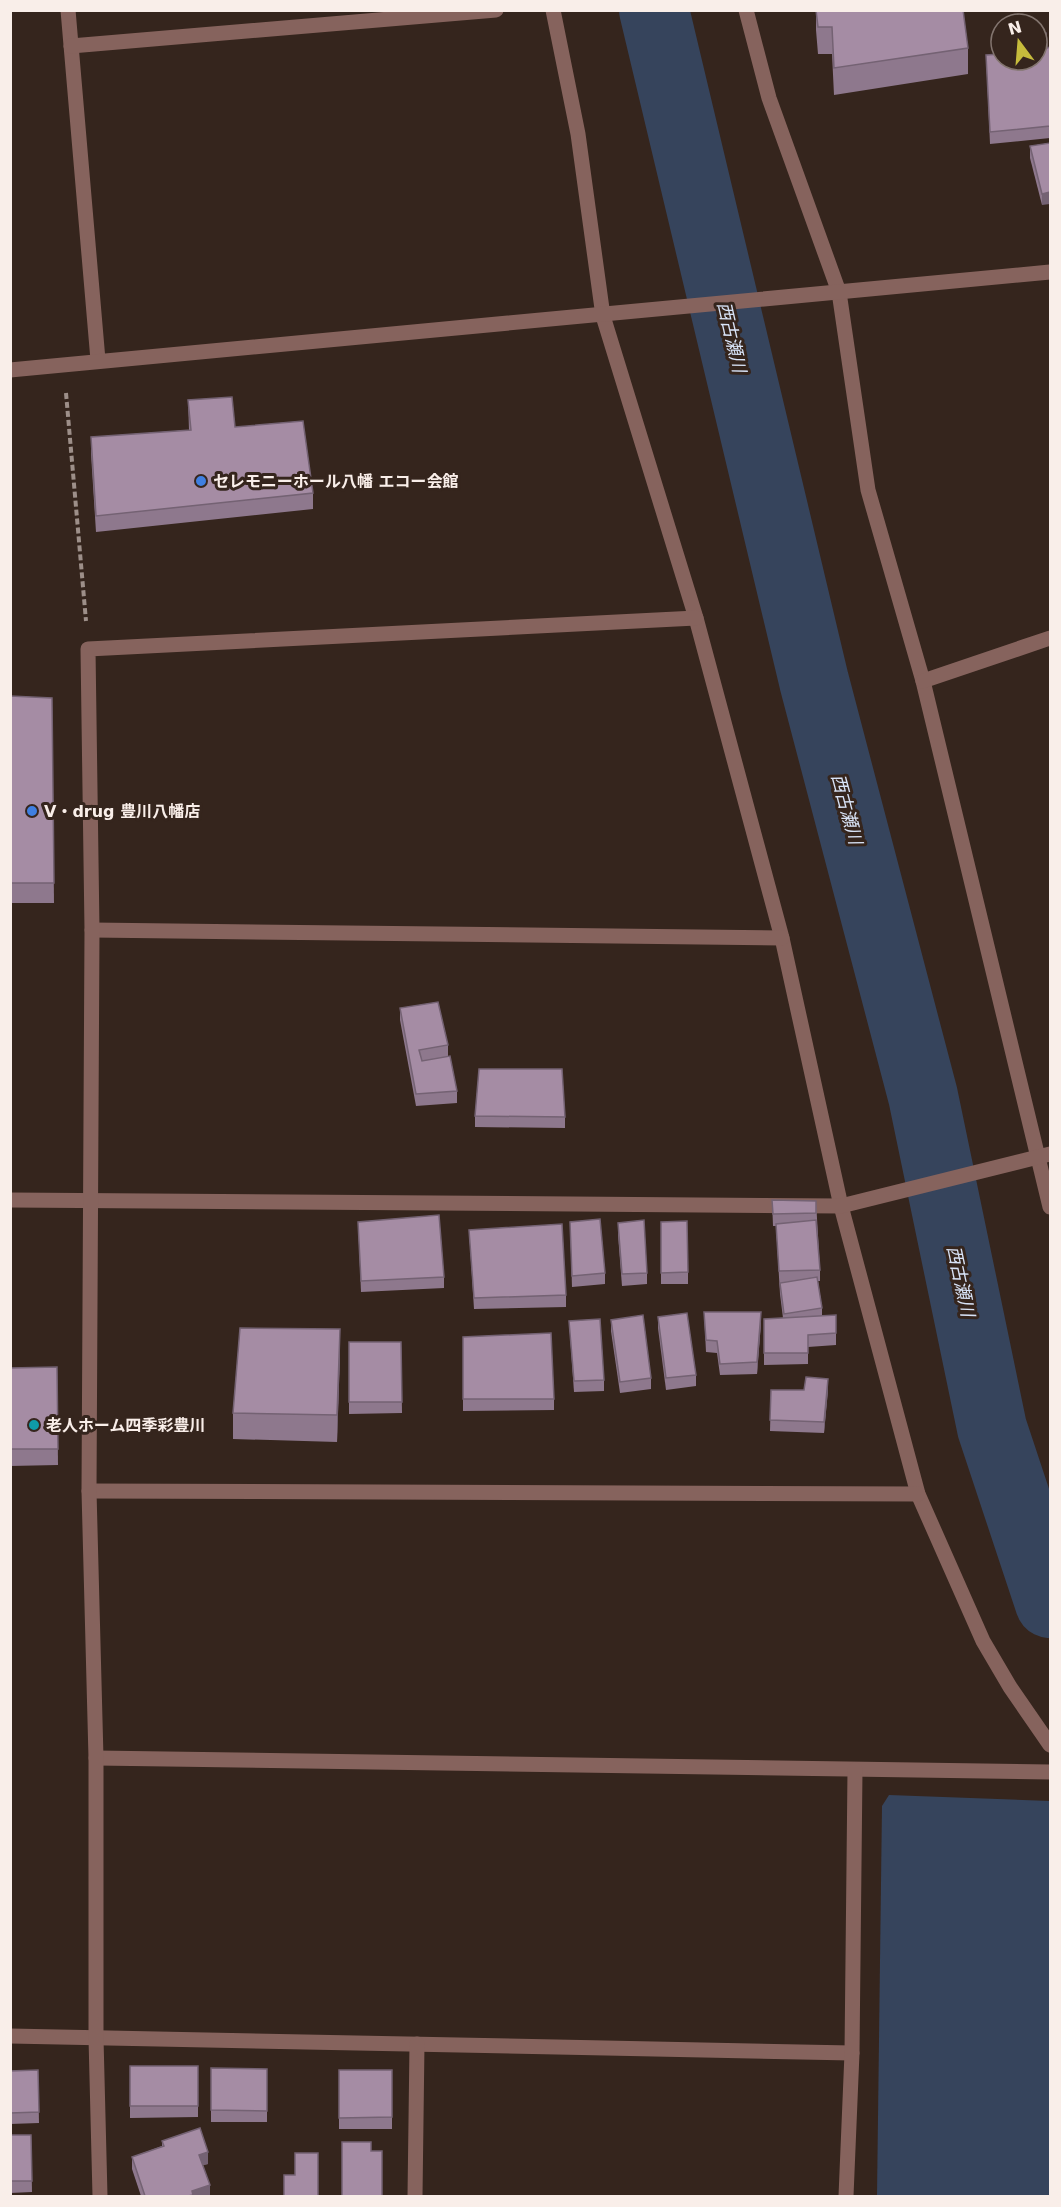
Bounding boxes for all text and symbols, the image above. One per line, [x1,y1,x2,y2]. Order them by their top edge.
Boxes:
north arrow [989,12,1049,72]
text: N [1006,17,1024,39]
water label: 西古瀬川 [714,300,751,376]
place label: セレモニーホール八幡 エコー会館 [213,472,459,491]
marker: セレモニーホール八幡 エコー会館 [194,474,208,488]
water label: 西古瀬川 [828,772,867,848]
place label: V・drug 豊川八幡店 [44,802,200,821]
marker: V・drug 豊川八幡店 [25,804,39,818]
water label: 西古瀬川 [943,1244,979,1320]
place label: 老人ホーム四季彩豊川 [46,1416,206,1435]
marker: 老人ホーム四季彩豊川 [27,1418,41,1432]

